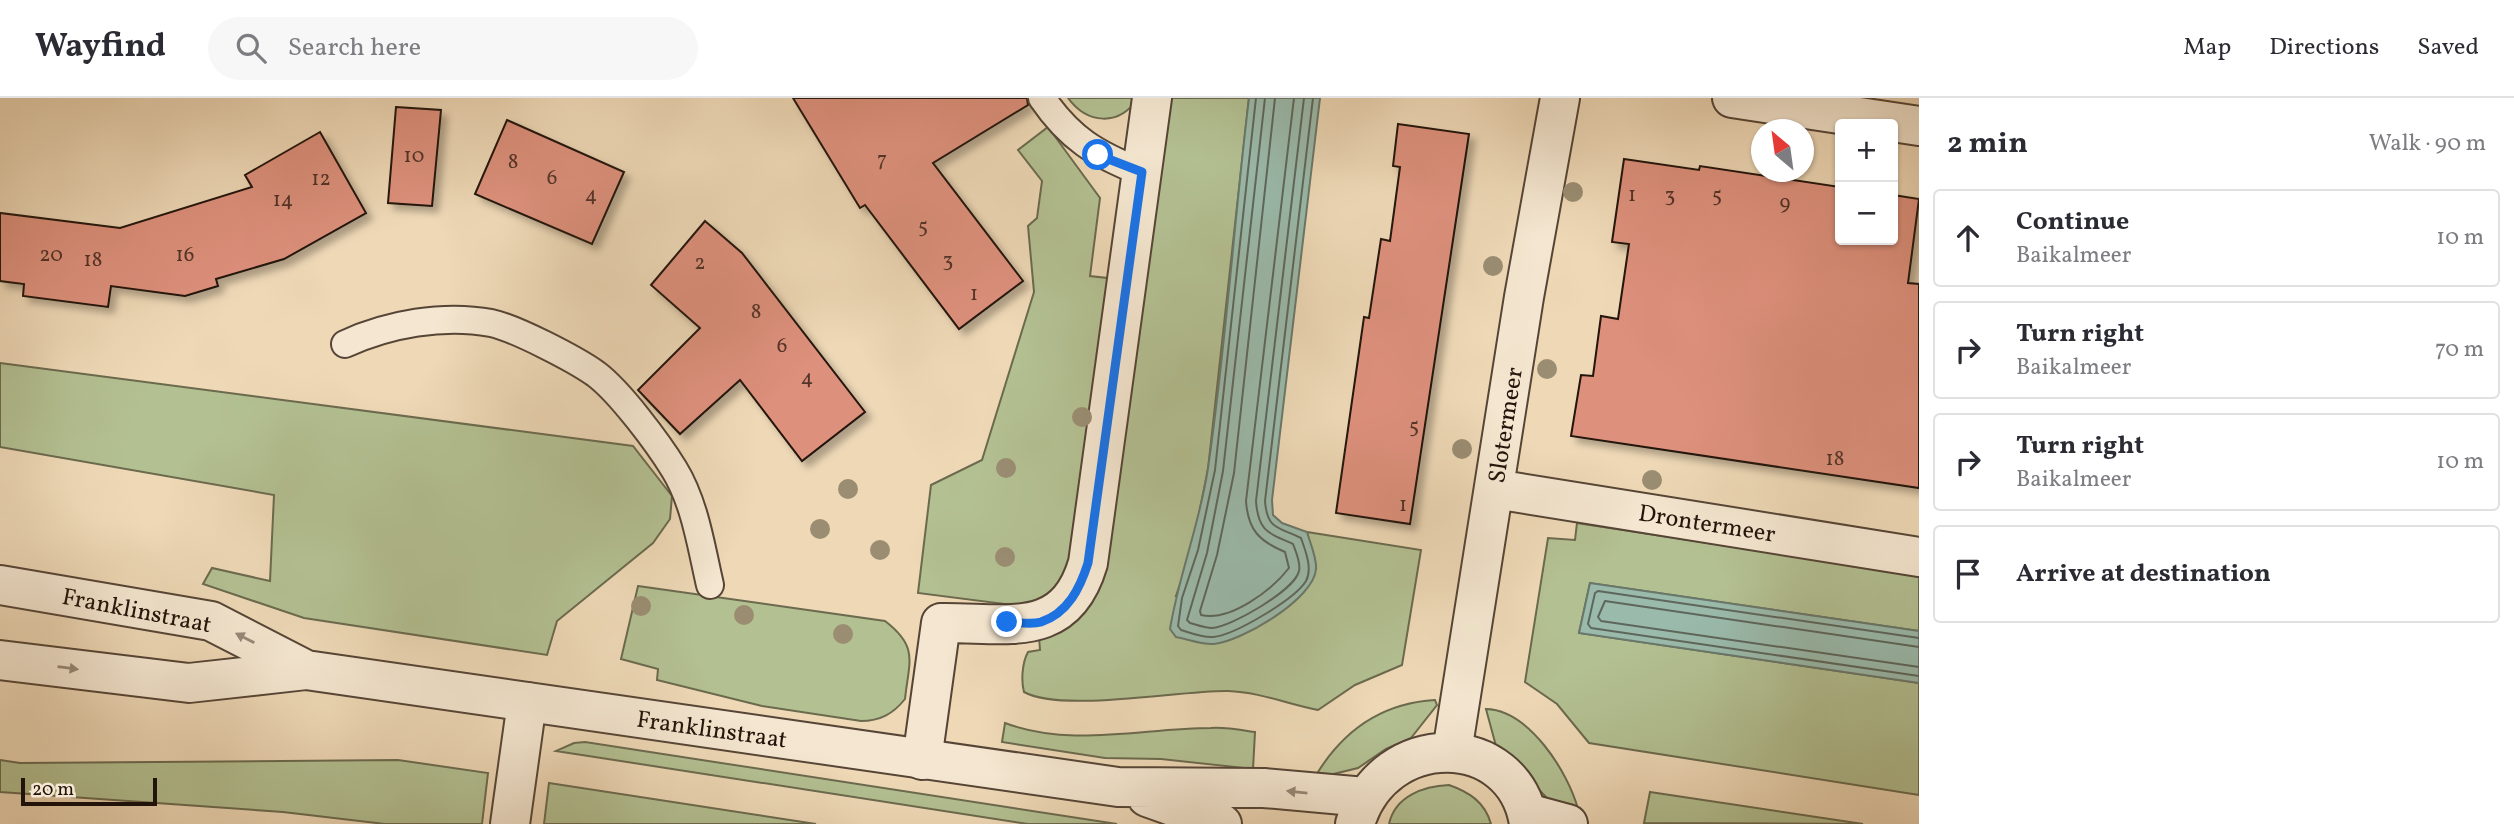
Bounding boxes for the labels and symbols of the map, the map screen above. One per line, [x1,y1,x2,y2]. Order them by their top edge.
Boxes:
north arrow [1751,119,1814,182]
route start [1082,139,1113,170]
house number: 10 [404,142,424,171]
house number: 7 [877,146,887,175]
house number: 8 [508,148,518,177]
house number: 6 [547,164,557,193]
house number: 12 [311,165,331,194]
house number: 4 [585,181,597,210]
house number: 1 [1628,181,1636,210]
house number: 3 [1665,181,1675,210]
house number: 5 [1712,181,1722,210]
house number: 14 [273,186,293,215]
house number: 9 [1780,189,1791,218]
house number: 5 [918,212,928,241]
house number: 20 [39,241,63,270]
house number: 16 [176,241,194,270]
house number: 18 [84,246,102,275]
house number: 3 [943,246,953,275]
house number: 2 [694,249,706,278]
house number: 1 [970,280,978,309]
house number: 8 [751,298,761,327]
house number: 6 [777,332,787,361]
house number: 4 [801,364,813,393]
street label: Slotermeer [1481,365,1533,486]
house number: 5 [1409,412,1419,441]
house number: 18 [1826,445,1844,474]
house number: 1 [1399,491,1407,520]
street label: Drontermeer [1636,497,1778,553]
street label: Franklinstraat [59,581,214,643]
route end [991,606,1022,637]
one-way arrow [235,633,255,644]
one-way arrow [57,663,79,674]
street label: Franklinstraat [634,704,789,758]
scale bar [21,775,158,807]
one-way arrow [1285,786,1307,797]

